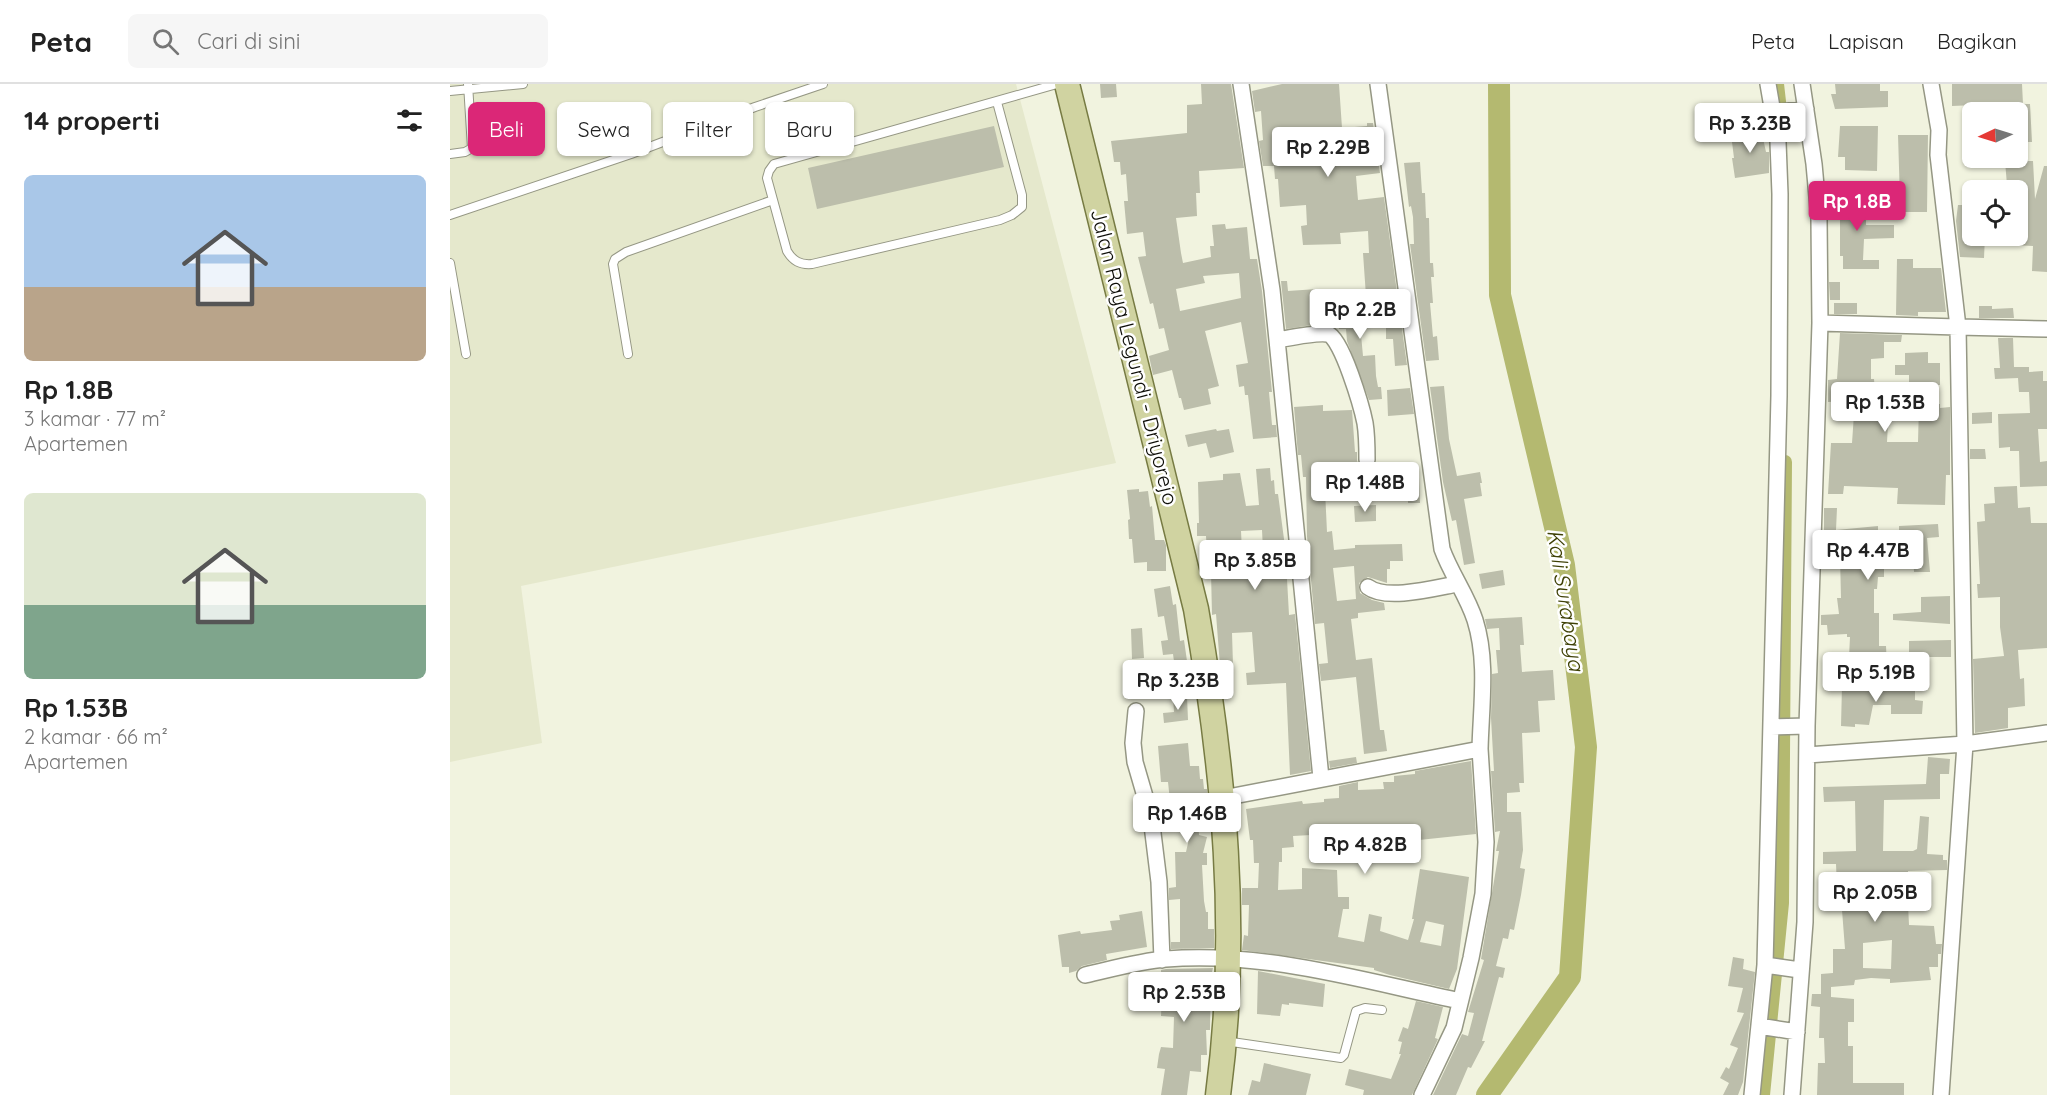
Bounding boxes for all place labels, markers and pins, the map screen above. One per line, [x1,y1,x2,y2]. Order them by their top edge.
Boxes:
pin: Rp 3.23B [1688,103,1812,154]
pin: Rp 2.29B [1266,127,1390,178]
pin: Rp 1.8B [1802,181,1912,232]
pin: Rp 2.2B [1305,289,1415,340]
pin: Rp 1.53B [1823,382,1947,433]
pin: Rp 1.48B [1303,462,1427,513]
pin: Rp 4.47B [1806,530,1930,581]
pin: Rp 3.85B [1193,540,1317,591]
pin: Rp 5.19B [1814,652,1938,703]
pin: Rp 3.23B [1116,660,1240,711]
pin: Rp 1.46B [1125,793,1249,844]
pin: Rp 4.82B [1303,824,1427,875]
pin: Rp 2.05B [1813,872,1937,923]
pin: Rp 2.53B [1122,972,1246,1023]

